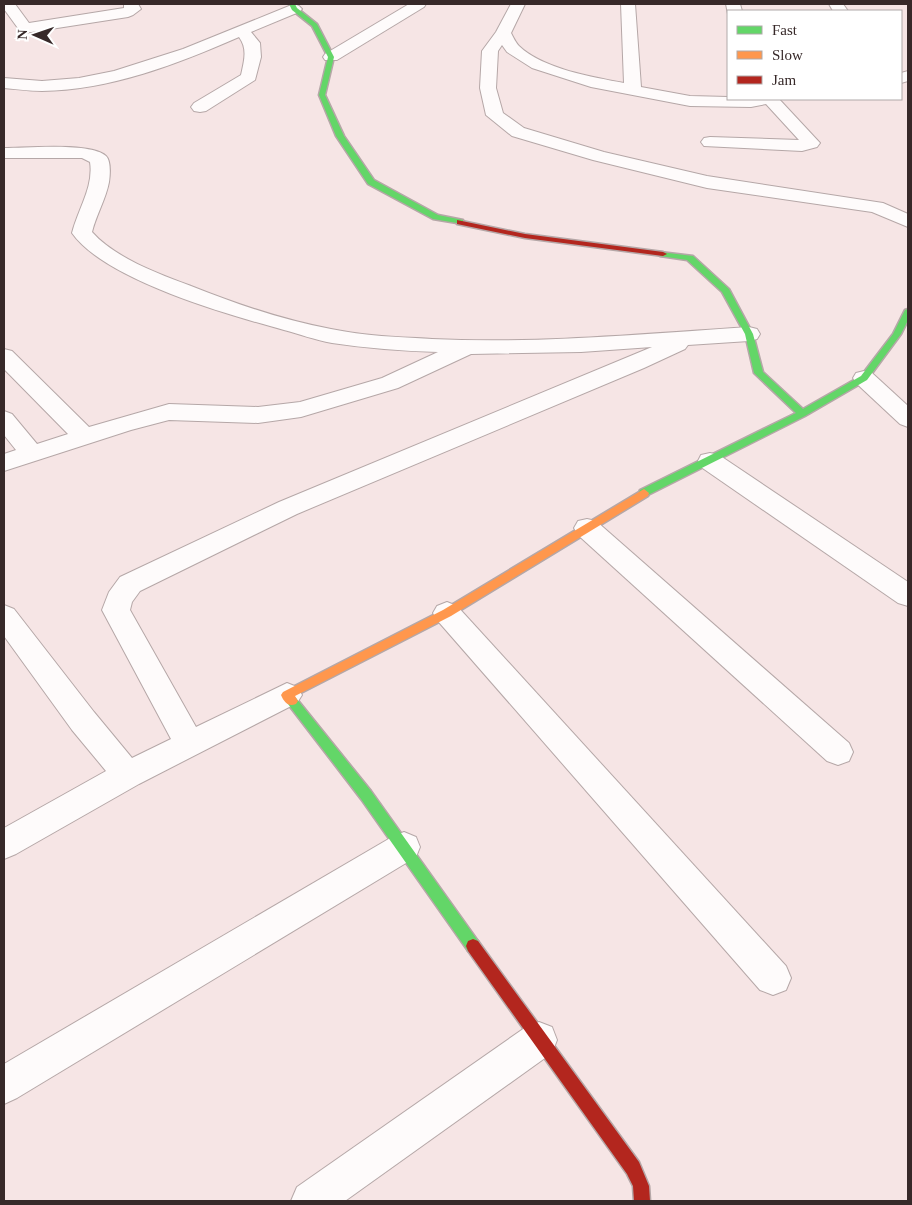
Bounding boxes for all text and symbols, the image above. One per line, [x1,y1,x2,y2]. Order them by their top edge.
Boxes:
north arrow [10,10,60,60]
legend [727,10,902,100]
text: Fast [772,22,798,38]
text: N [15,29,30,40]
text: Slow [772,47,803,63]
text: Jam [772,72,796,88]

